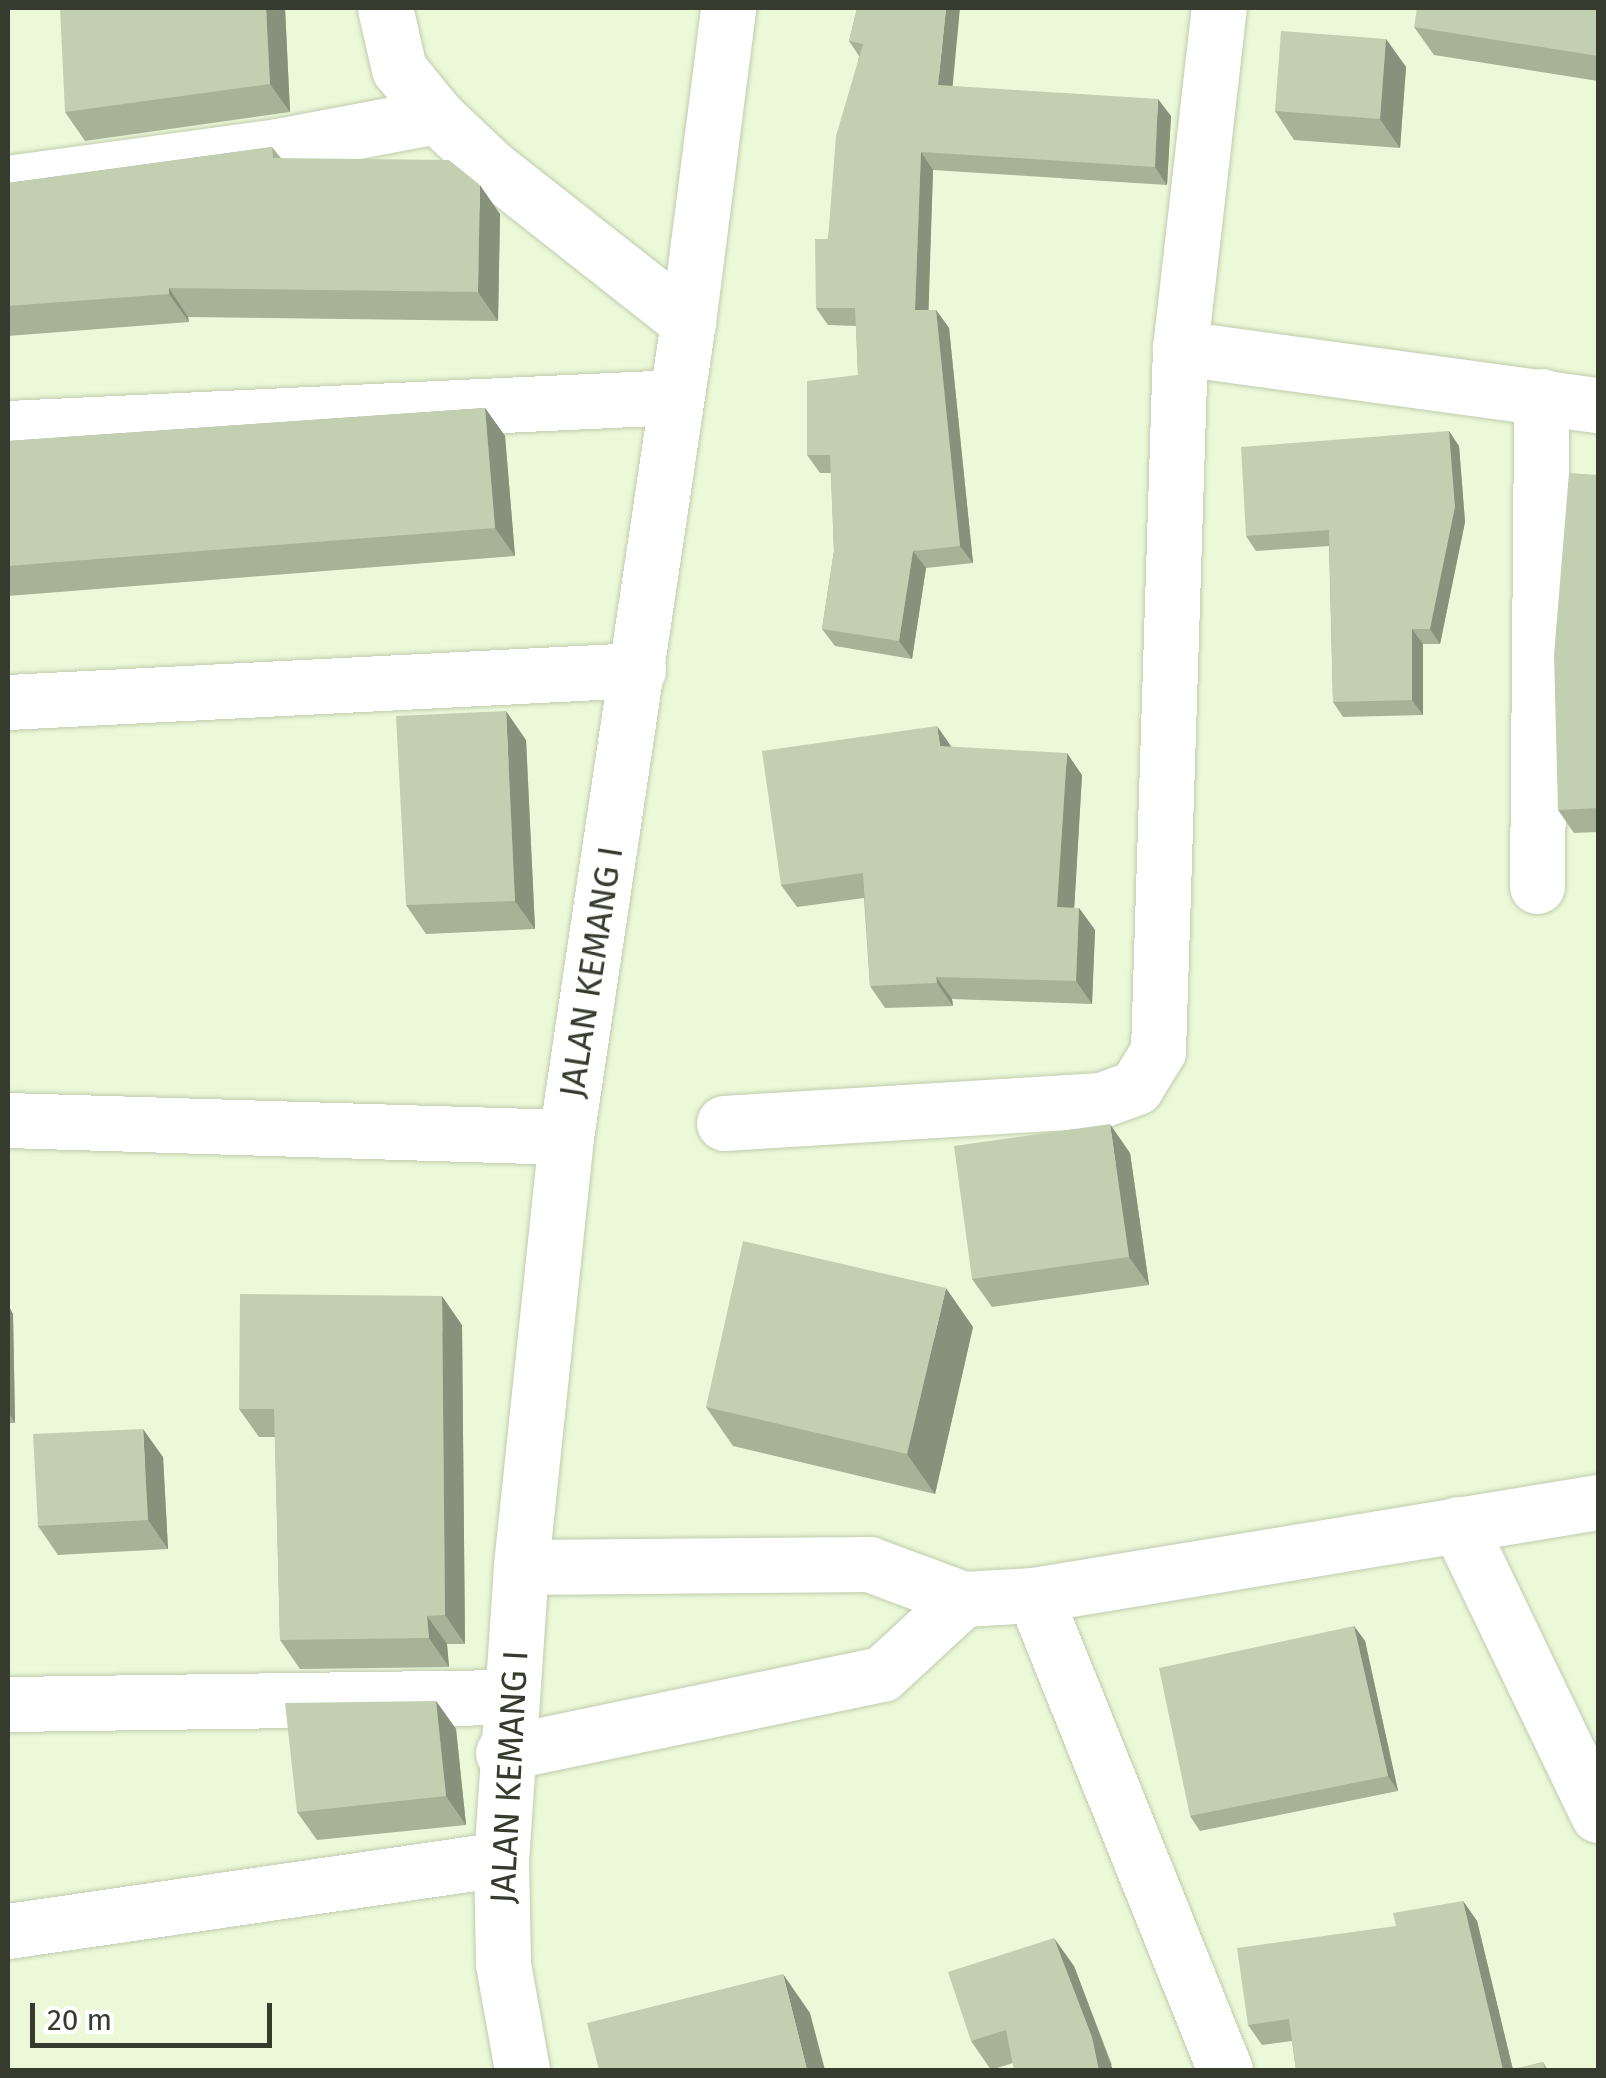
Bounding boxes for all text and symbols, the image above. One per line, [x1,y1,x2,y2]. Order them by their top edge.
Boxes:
street label: JALAN KEMANG I [550,843,632,1101]
street label: JALAN KEMANG I [481,1649,537,1905]
scale bar [35,1983,278,2045]
text: 20 m [47,2002,112,2038]

